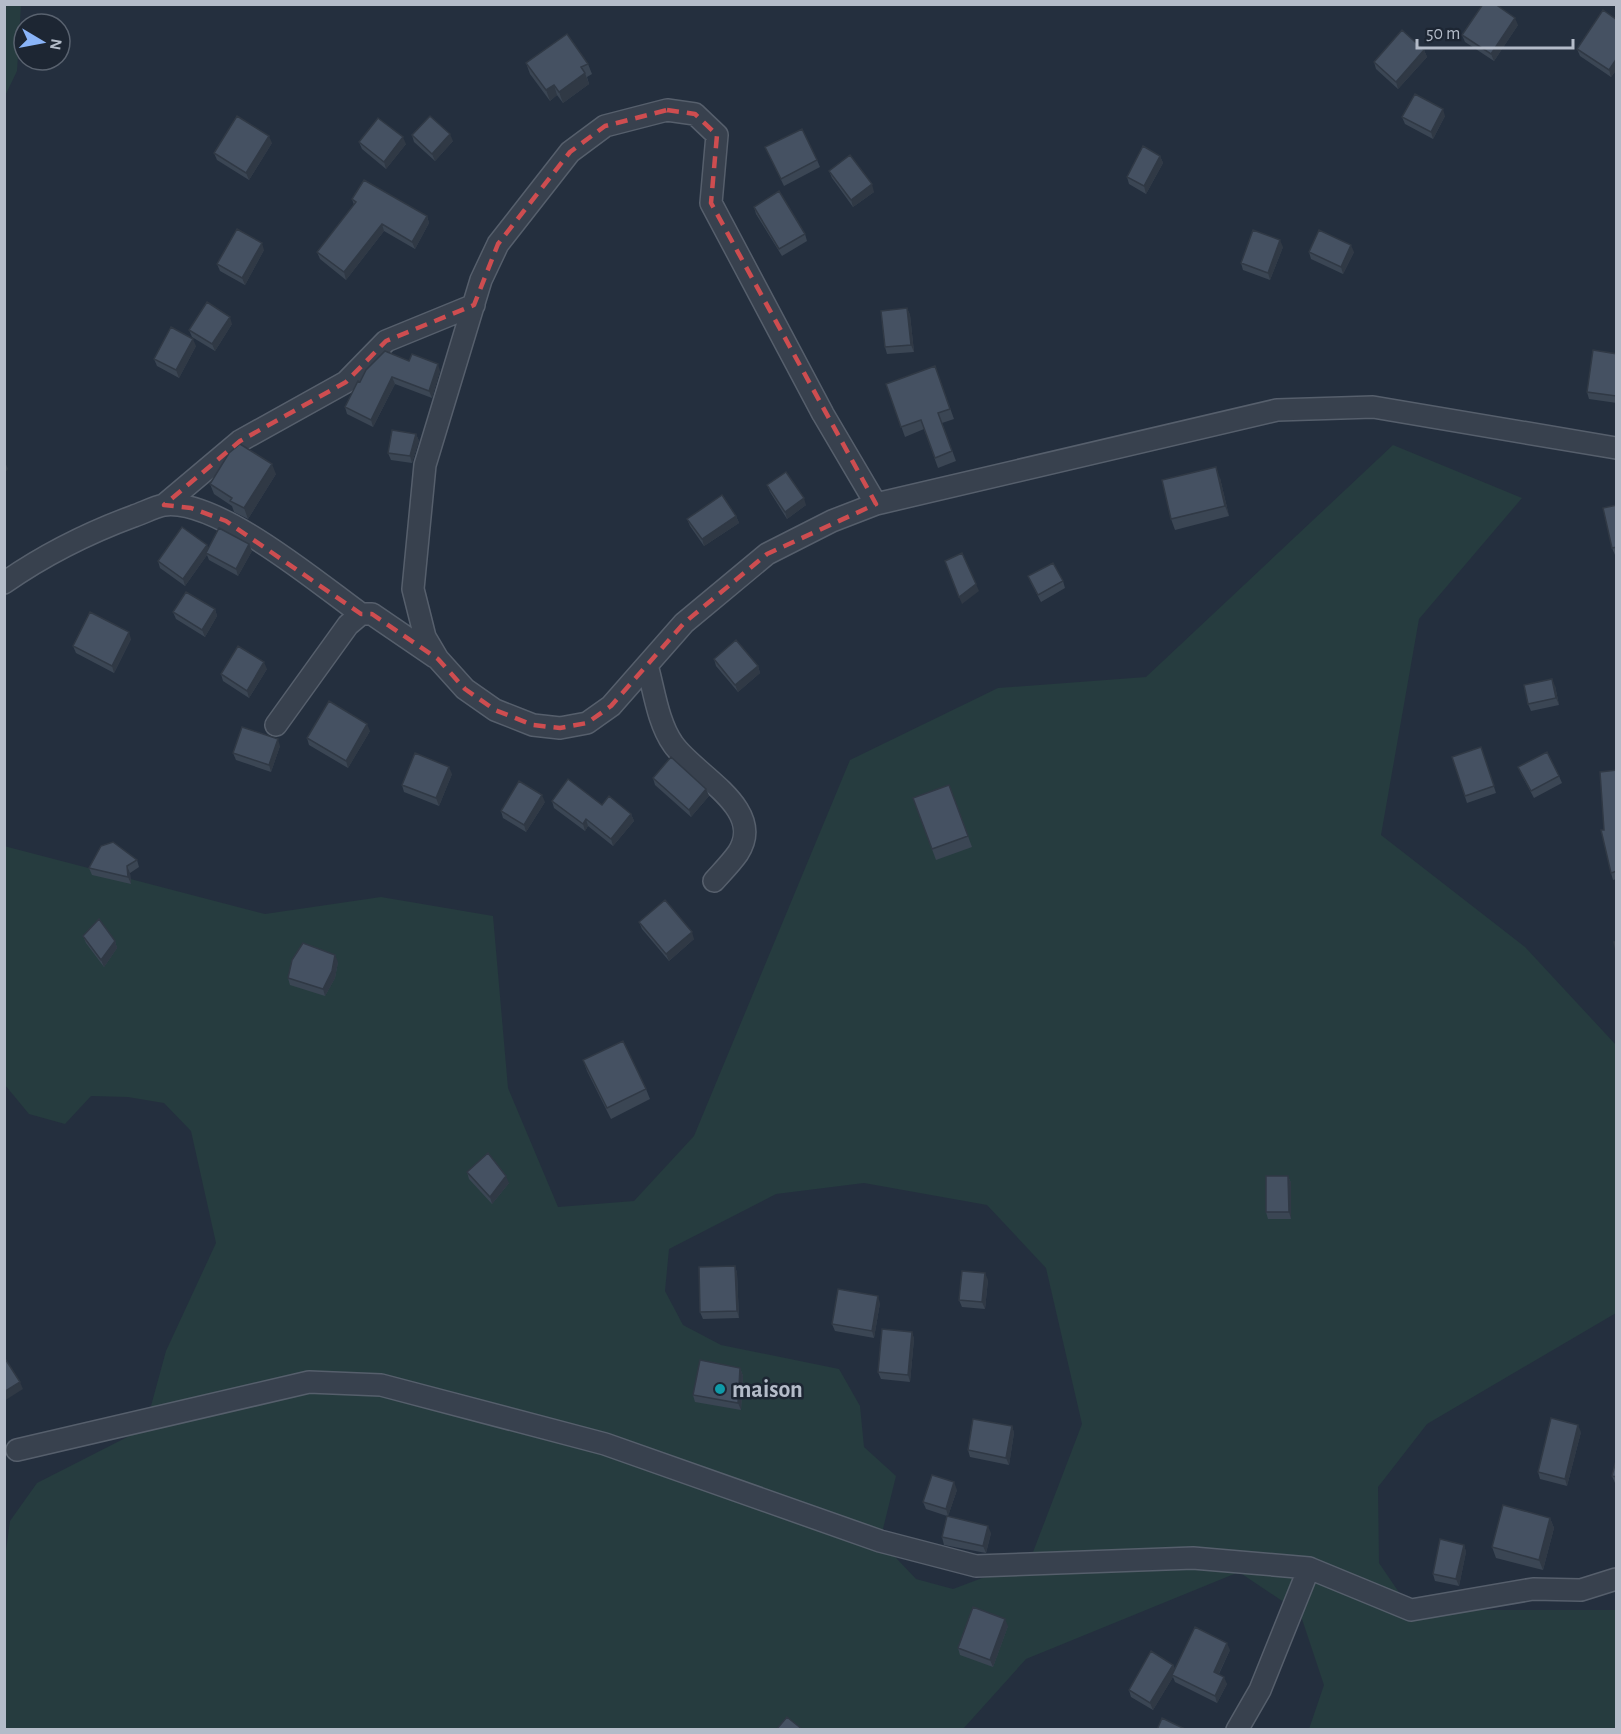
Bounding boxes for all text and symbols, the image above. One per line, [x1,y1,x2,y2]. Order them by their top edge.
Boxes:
north arrow [12,12,72,72]
scale bar [1417,12,1573,50]
text: 50 m [1426,25,1460,43]
text: N [47,38,65,51]
place label: maison [732,1378,803,1402]
marker: maison [713,1382,727,1396]

